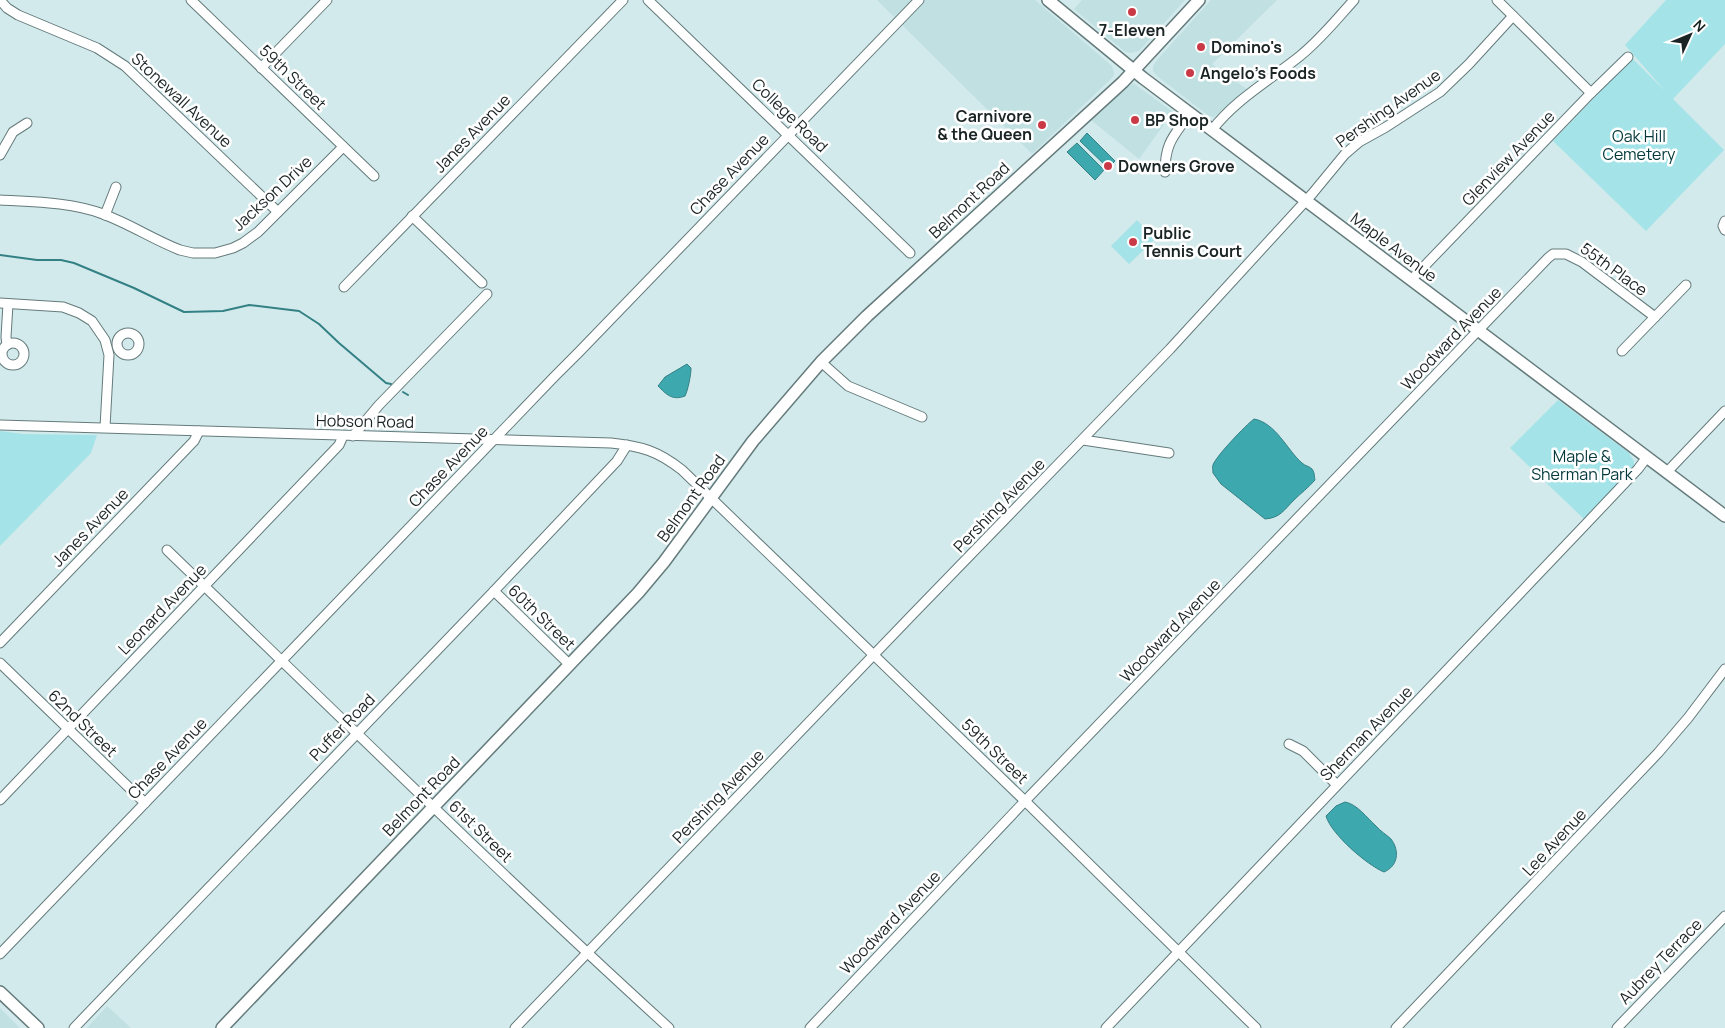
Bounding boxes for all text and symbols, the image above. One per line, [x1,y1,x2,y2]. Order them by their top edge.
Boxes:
marker: 7-Eleven [1126,6,1138,18]
north arrow [1665,10,1715,60]
text: N [1689,15,1710,36]
place label: 7-Eleven [1099,19,1165,41]
place label: Domino's [1211,36,1282,58]
street label: 59th Street [255,39,331,115]
marker: Domino's [1195,41,1207,53]
street label: Stonewall Avenue [127,48,237,152]
place label: Angelo's Foods [1200,62,1316,84]
street label: Pershing Avenue [1331,64,1445,152]
marker: Angelo's Foods [1184,67,1196,79]
street label: College Road [747,73,833,157]
street label: Janes Avenue [429,89,515,177]
place label: Carnivore & the Queen [937,105,1032,145]
street label: Glenview Avenue [1457,105,1559,211]
place label: BP Shop [1145,109,1209,131]
marker: BP Shop [1129,114,1141,126]
marker: Carnivore & the Queen [1036,119,1048,131]
park label: Oak Hill Cemetery [1603,125,1676,165]
street label: Chase Avenue [684,128,774,220]
street label: Jackson Drive [228,151,316,235]
place label: Downers Grove [1118,155,1235,177]
street label: Belmont Road [924,157,1014,243]
marker: Downers Grove [1102,160,1114,172]
street label: Maple Avenue [1346,207,1442,287]
place label: Public Tennis Court [1143,222,1242,262]
marker: Public Tennis Court [1127,236,1139,248]
street label: 55th Place [1576,237,1652,301]
street label: Woodward Avenue [1396,281,1506,395]
street label: Hobson Road [316,409,414,433]
street label: Chase Avenue [403,420,493,512]
park label: Maple & Sherman Park [1531,445,1634,485]
street label: Belmont Road [652,450,730,546]
street label: Pershing Avenue [948,453,1050,557]
street label: Janes Avenue [47,483,133,571]
street label: Leonard Avenue [113,559,211,659]
street label: Woodward Avenue [1115,573,1225,687]
street label: 60th Street [504,579,580,655]
street label: Sherman Avenue [1315,681,1417,785]
street label: 62nd Street [44,684,122,762]
street label: Puffer Road [304,689,380,765]
street label: Chase Avenue [122,712,212,804]
street label: 59th Street [957,713,1033,789]
street label: Pershing Avenue [667,744,769,848]
street label: Belmont Road [377,751,465,841]
street label: 61st Street [444,795,518,867]
street label: Lee Avenue [1517,803,1591,881]
street label: Woodward Avenue [835,865,945,979]
street label: Aubrey Terrace [1613,913,1707,1009]

